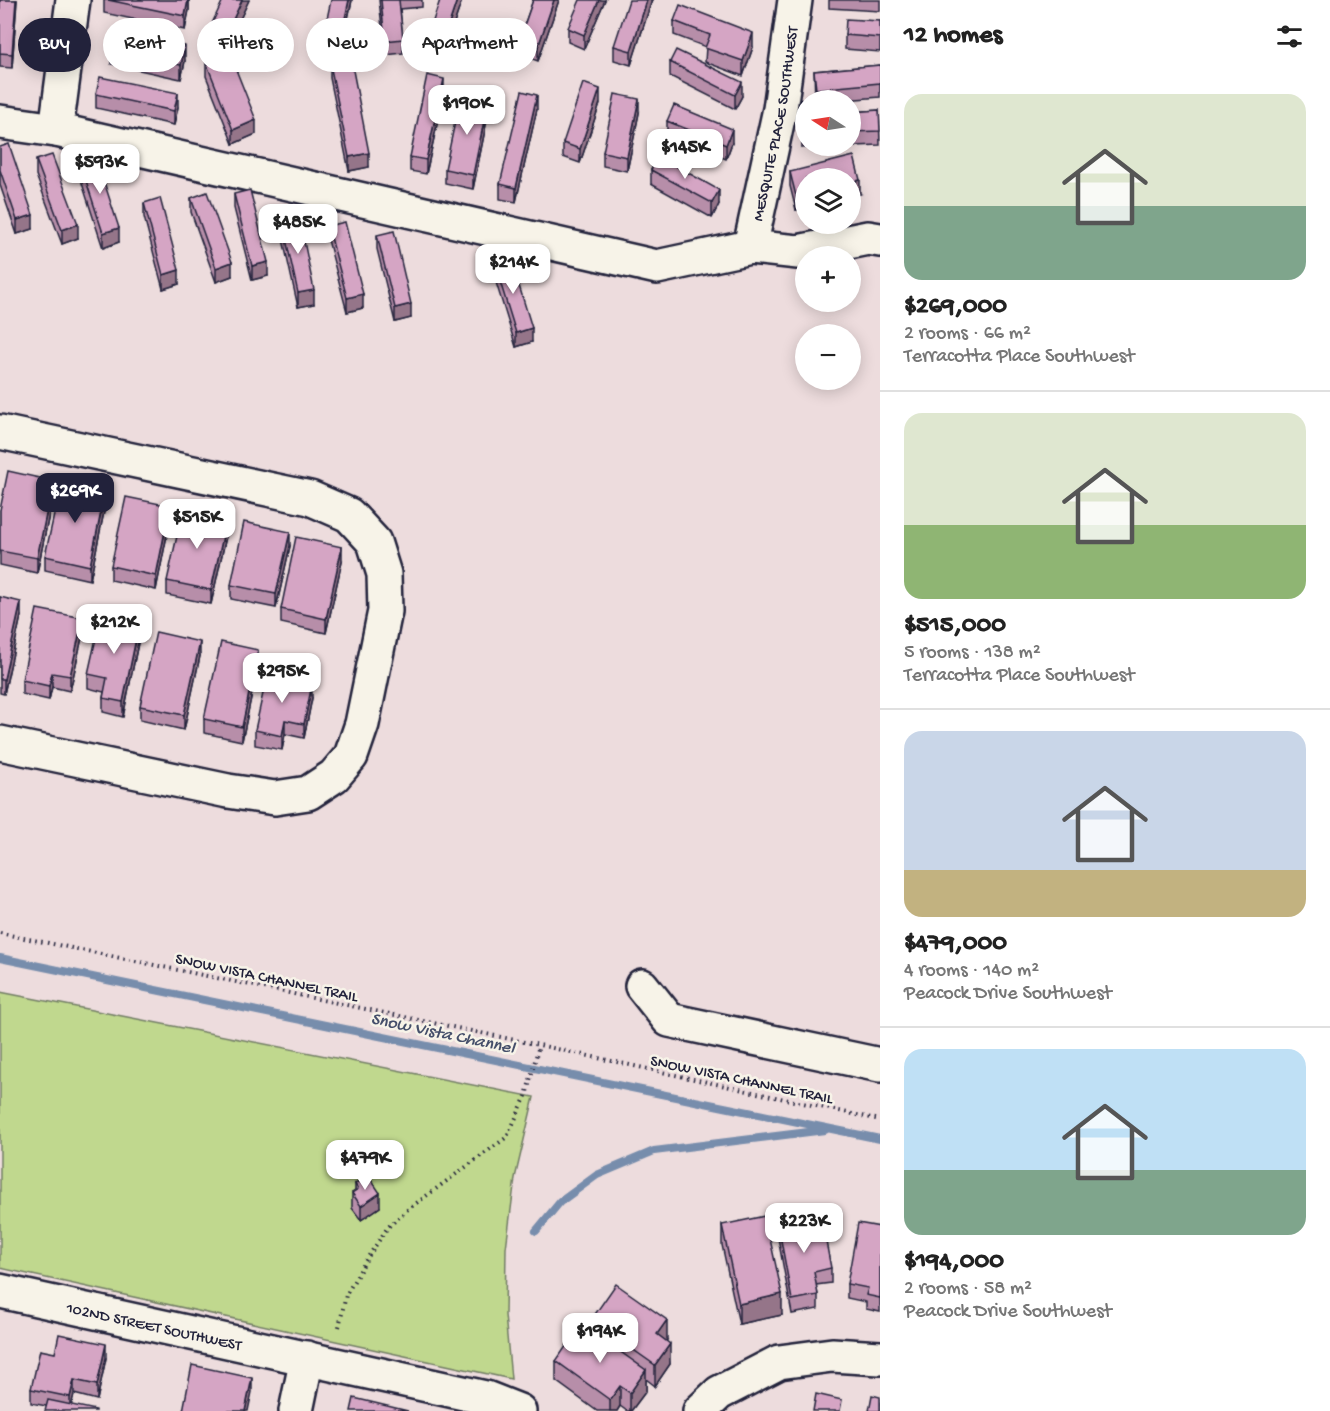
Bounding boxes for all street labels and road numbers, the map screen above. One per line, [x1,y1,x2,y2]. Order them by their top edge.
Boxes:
street label: MESQUITE PLACE SOUTHWEST [750,25,804,223]
street label: SNOW VISTA CHANNEL TRAIL [173,951,360,1008]
street label: SNOW VISTA CHANNEL TRAIL [648,1053,835,1110]
street label: 102ND STREET SOUTHWEST [63,1300,244,1357]

